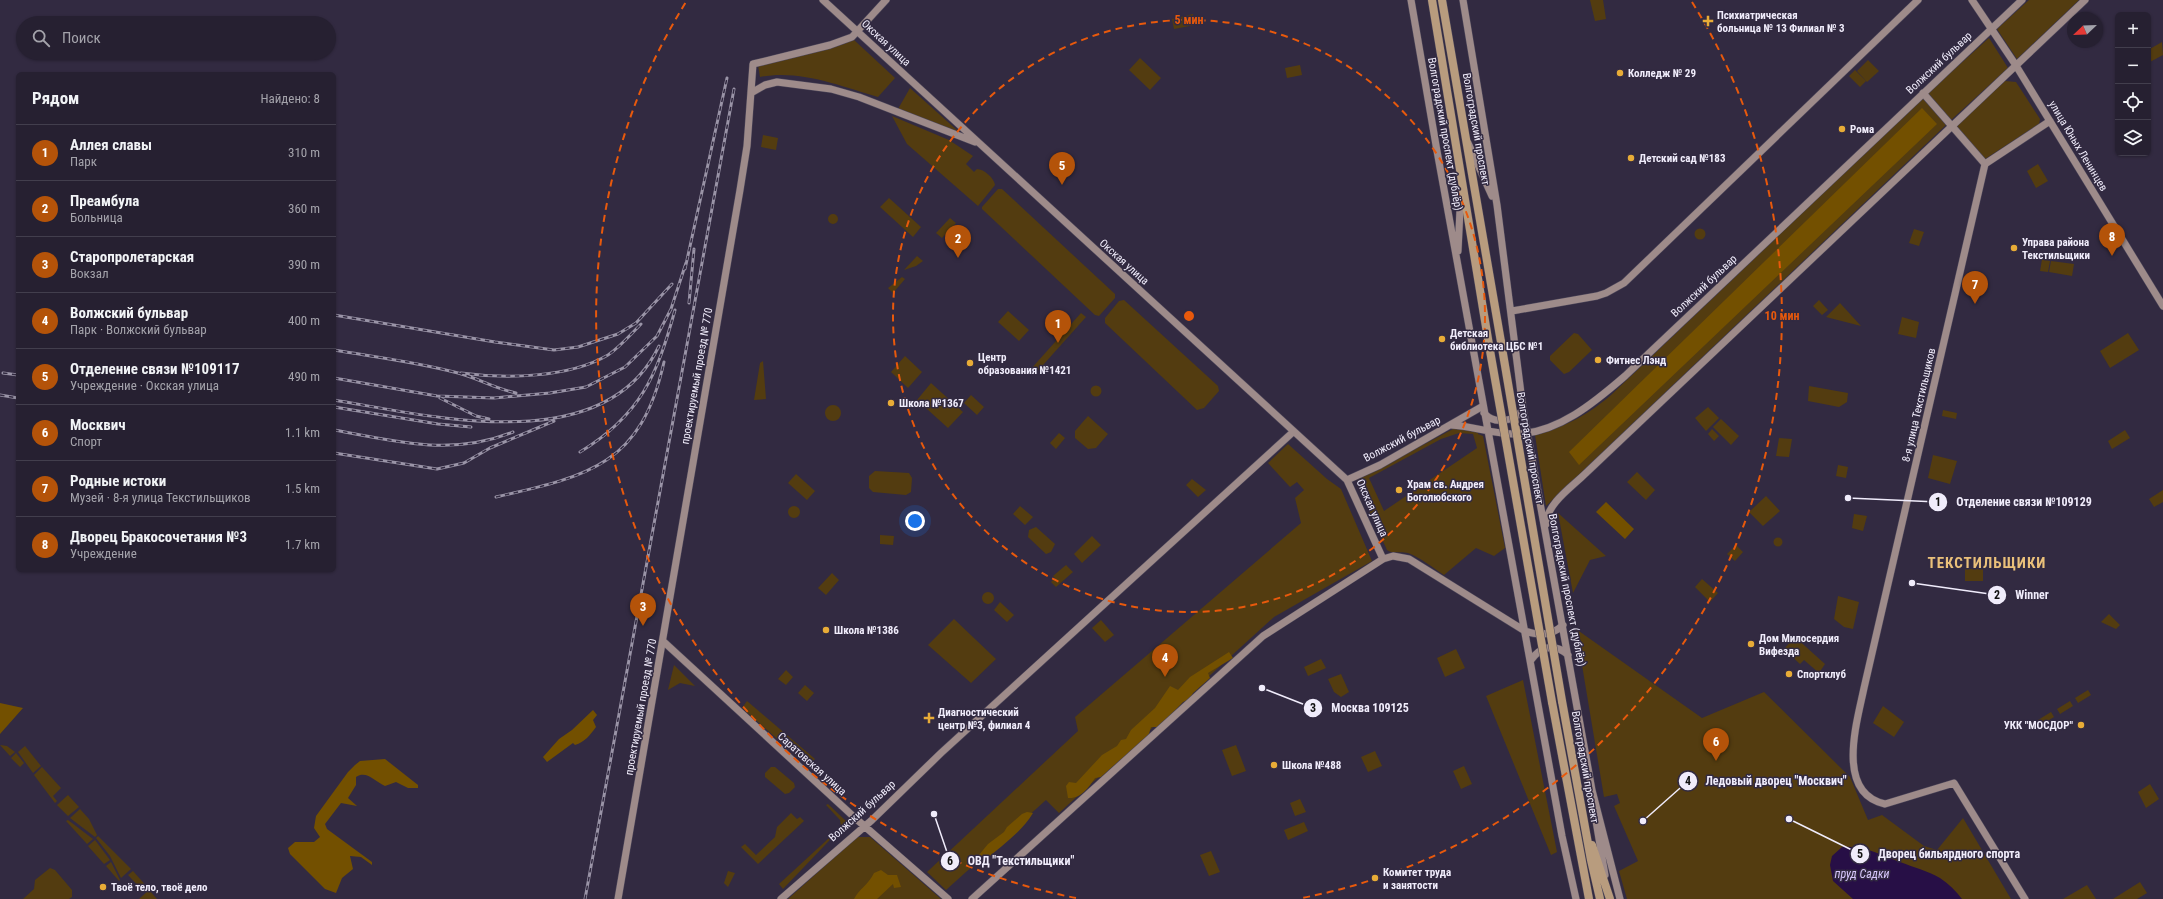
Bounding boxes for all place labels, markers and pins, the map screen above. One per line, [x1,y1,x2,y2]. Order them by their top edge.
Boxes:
place label: Психиатрическая больница № 13 Филиал № 3 [1717,9,1845,35]
marker: Психиатрическая больница № 13 Филиал № 3 [1702,15,1714,27]
place label: Колледж № 29 [1628,67,1696,80]
marker: Колледж № 29 [1615,68,1625,78]
place label: Рома [1850,123,1874,136]
marker: Рома [1837,124,1847,134]
pin: 5 [1049,152,1075,185]
place label: Детский сад №183 [1639,152,1726,165]
marker: Детский сад №183 [1626,153,1636,163]
pin: 8 [2099,223,2125,256]
pin: 2 [945,225,971,258]
place label: Управа района Текстильщики [2022,236,2090,262]
marker: Управа района Текстильщики [2009,243,2019,253]
pin: 7 [1962,271,1988,304]
centre of rings [1182,309,1196,323]
pin: 1 [1045,310,1071,343]
place label: Детская библиотека ЦБС №1 [1450,327,1543,353]
marker: Детская библиотека ЦБС №1 [1437,334,1447,344]
place label: Центр образования №1421 [978,351,1071,377]
place label: Фитнес Лэнд [1606,354,1666,367]
marker: Фитнес Лэнд [1593,355,1603,365]
marker: Центр образования №1421 [965,358,975,368]
place label: Школа №1367 [899,397,964,410]
marker: Школа №1367 [886,398,896,408]
place label: Храм св. Андрея Боголюбского [1407,478,1484,504]
marker: Храм св. Андрея Боголюбского [1394,485,1404,495]
callout: Отделение связи №109129 [1928,490,2099,514]
callout: Winner [1987,583,2056,607]
pin: 3 [630,593,656,626]
place label: Школа №1386 [834,624,899,637]
marker: Школа №1386 [821,625,831,635]
place label: Дом Милосердия Вифезда [1759,632,1839,658]
marker: Дом Милосердия Вифезда [1746,639,1756,649]
pin: 4 [1152,644,1178,677]
place label: Спортклуб [1797,668,1846,681]
marker: Спортклуб [1784,669,1794,679]
callout: Москва 109125 [1303,696,1416,720]
place label: Диагностический центр №3, филиал 4 [938,706,1031,732]
marker: Диагностический центр №3, филиал 4 [923,712,935,724]
place label: УКК "МОСДОР" [2004,719,2073,732]
marker: УКК "МОСДОР" [2076,720,2086,730]
pin: 6 [1703,728,1729,761]
place label: Школа №488 [1282,759,1342,772]
marker: Школа №488 [1269,760,1279,770]
callout: Ледовый дворец "Москвич" [1678,769,1855,793]
callout: Дворец бильярдного спорта [1850,842,2028,866]
callout: ОВД "Текстильщики" [940,849,1082,873]
place label: Комитет труда и занятости [1383,866,1451,892]
marker: Комитет труда и занятости [1370,873,1380,883]
place label: Твоё тело, твоё дело [111,881,208,894]
marker: Твоё тело, твоё дело [98,882,108,892]

